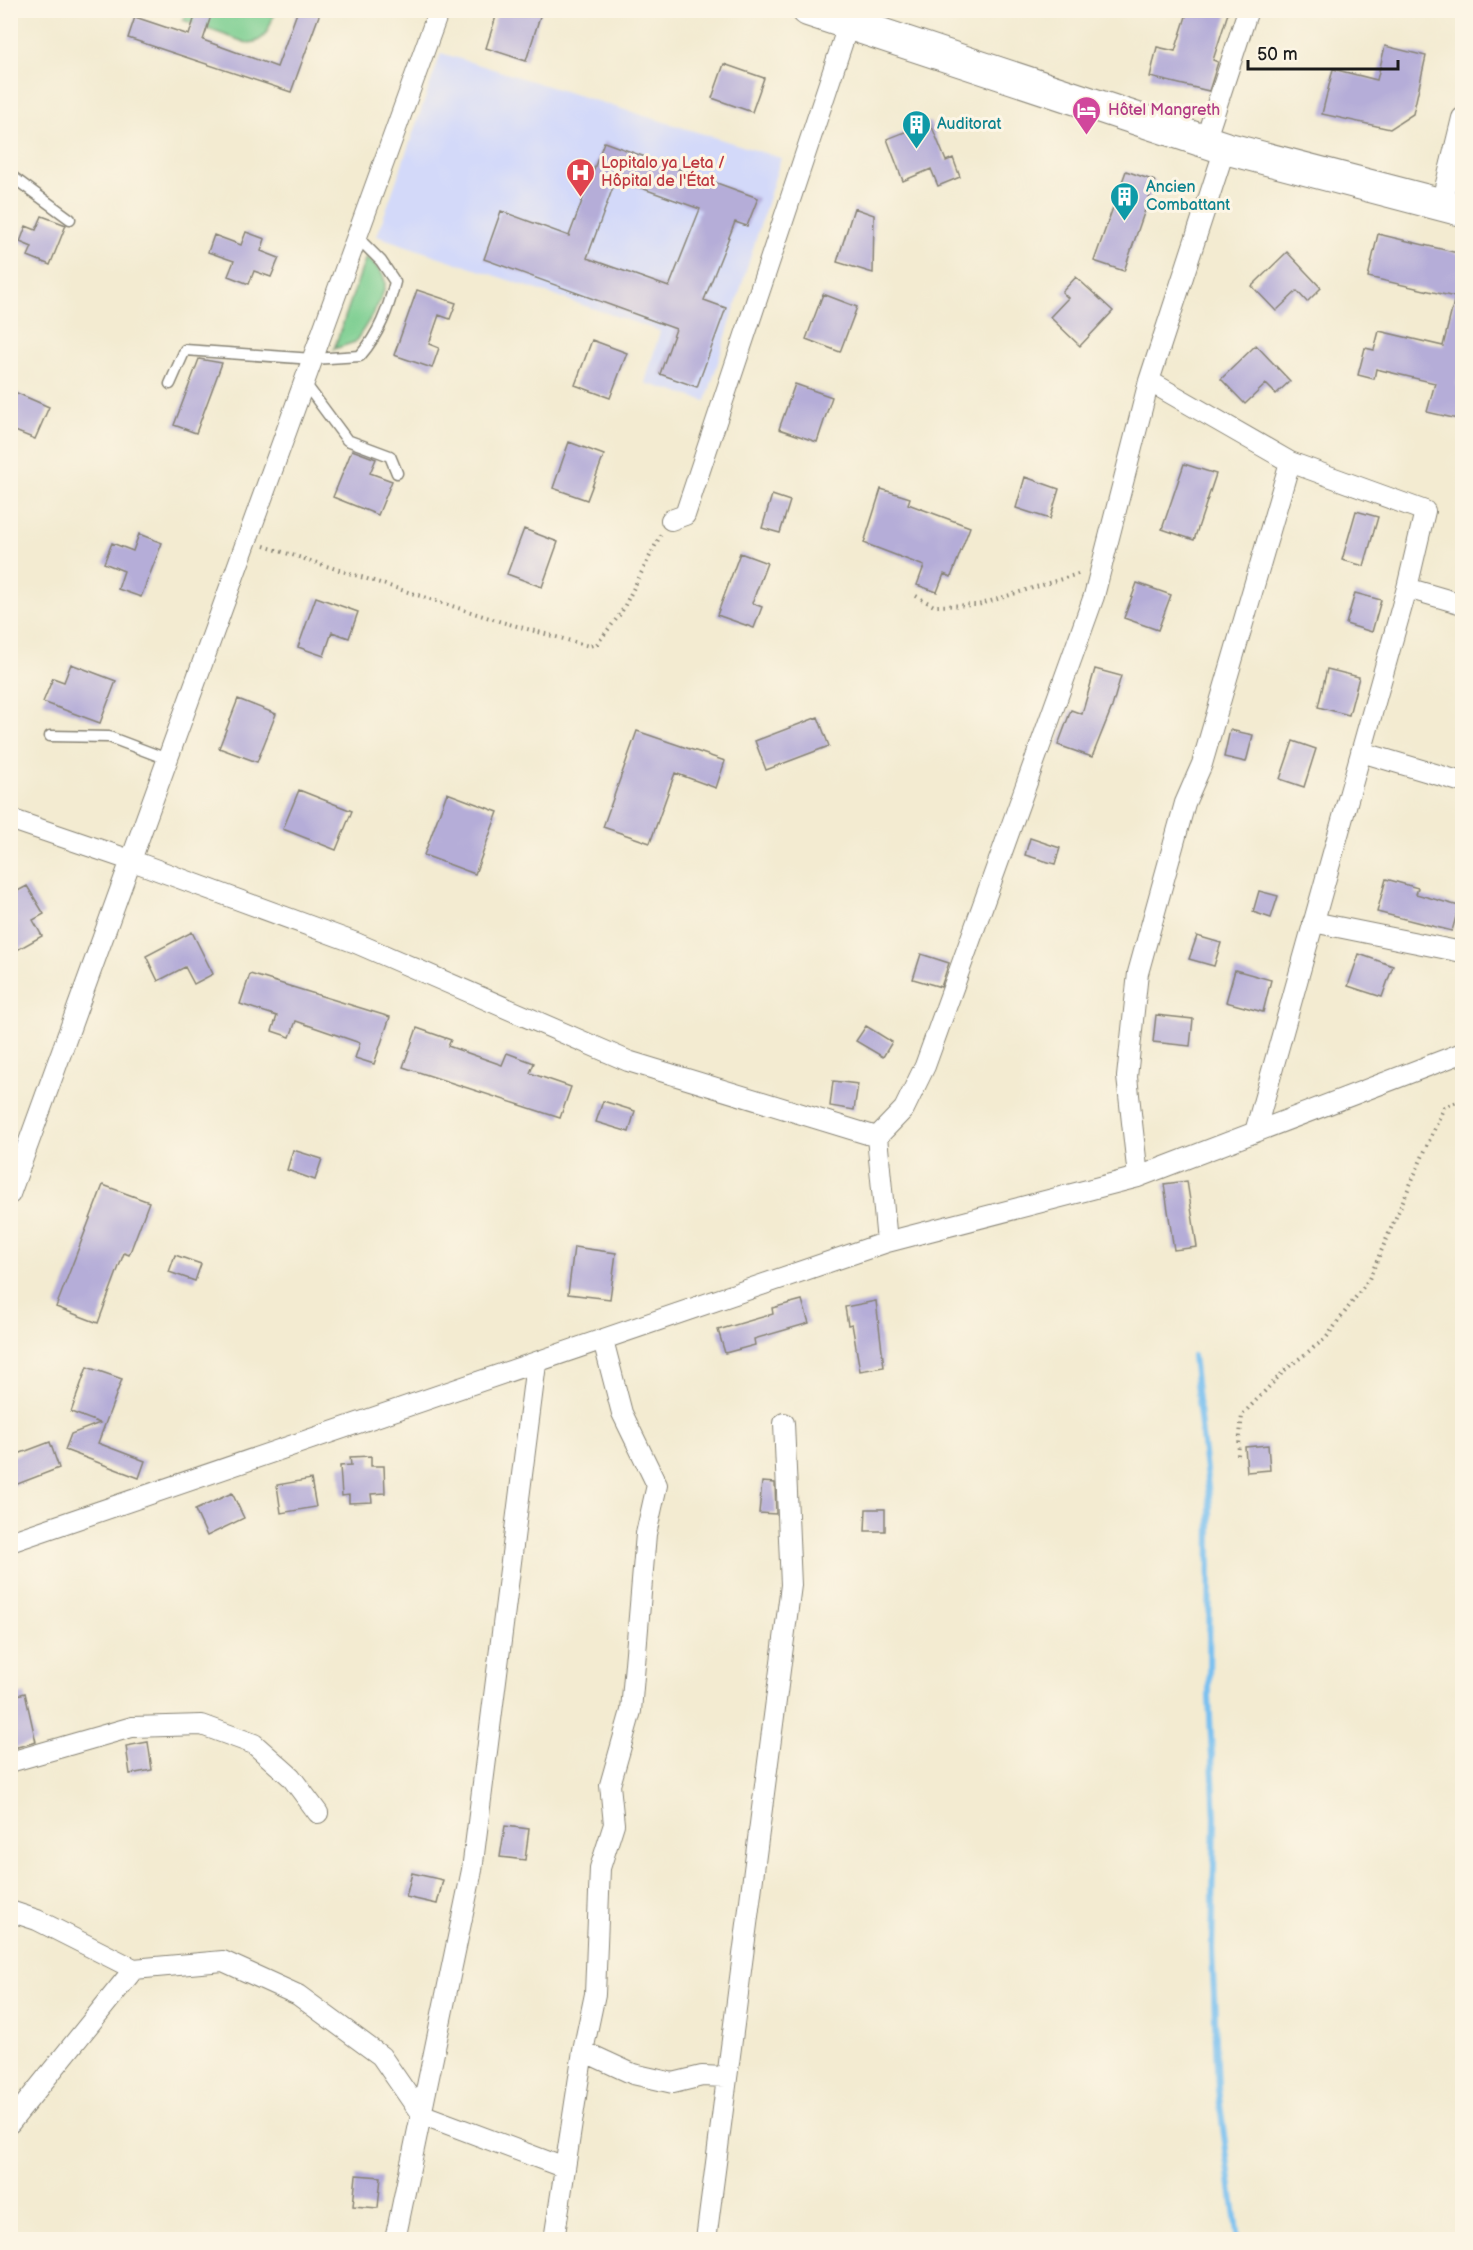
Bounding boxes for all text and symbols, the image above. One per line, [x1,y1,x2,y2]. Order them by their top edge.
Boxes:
scale bar [1248,33,1398,71]
text: 50 m [1257,44,1298,65]
hotel icon: Hôtel Mangreth [1071,94,1103,136]
place label: Hôtel Mangreth [1108,101,1220,120]
building icon: Auditorat [900,108,932,150]
place label: Auditorat [937,115,1001,134]
place label: Lopitalo ya Leta / Hôpital de l'État [601,154,725,191]
hospital icon: Lopitalo ya Leta / Hôpital de l'État [564,156,596,198]
place label: Ancien Combattant [1146,178,1230,215]
building icon: Ancien Combattant [1109,180,1141,222]

